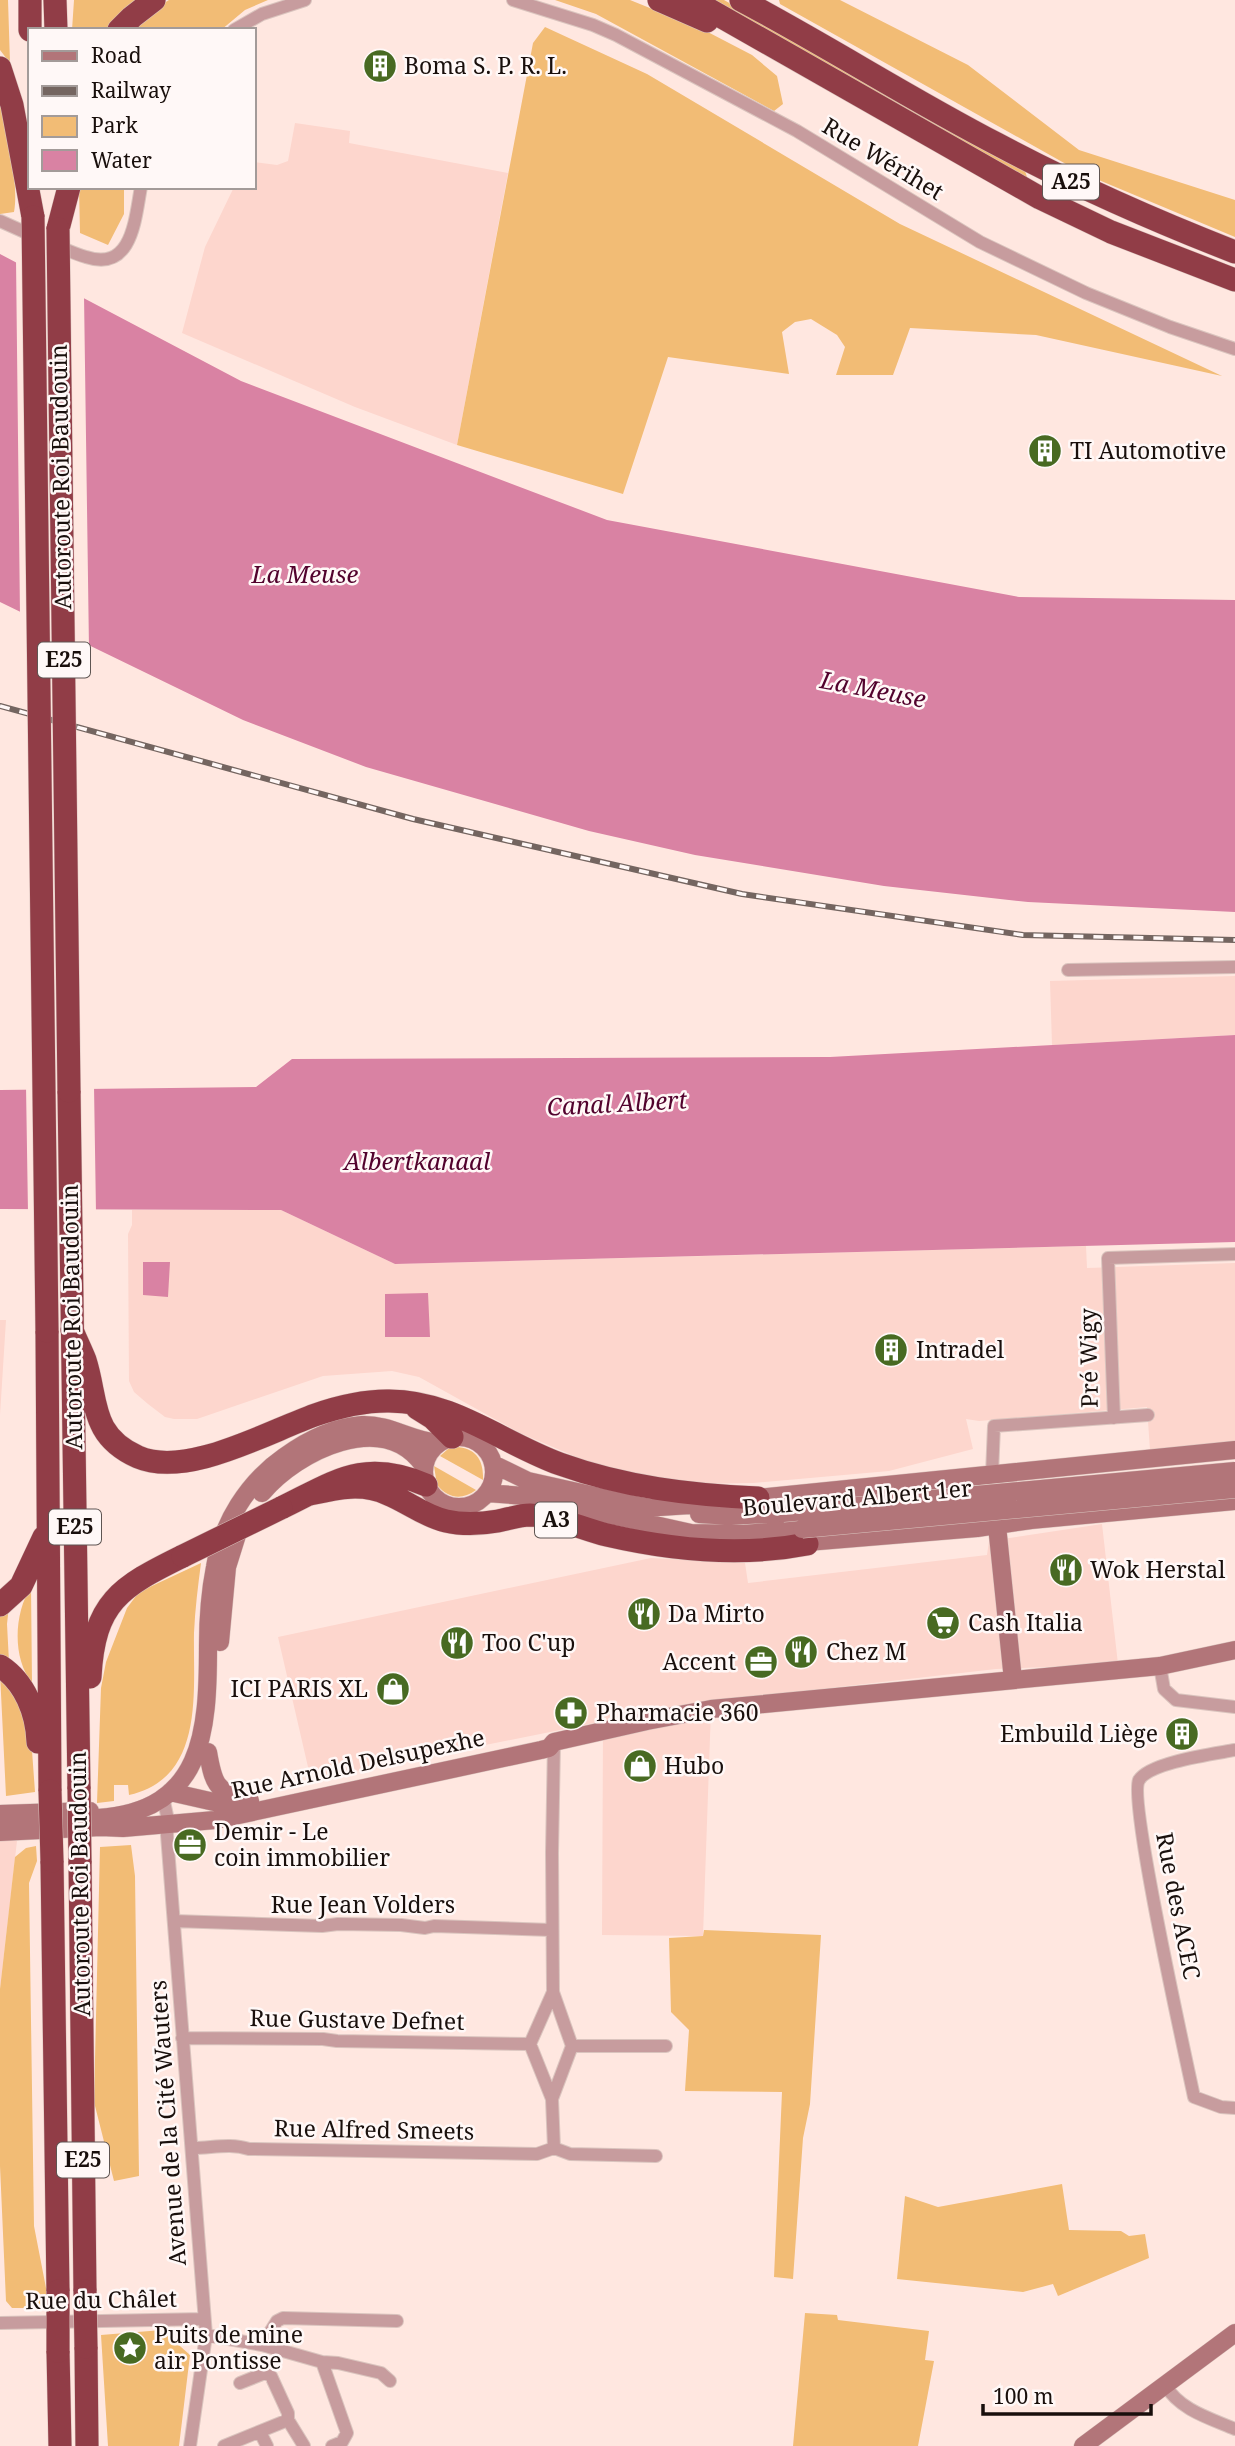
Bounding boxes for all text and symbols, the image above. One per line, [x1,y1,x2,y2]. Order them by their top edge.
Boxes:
legend [28,28,256,189]
text: Road [91,41,142,69]
building icon: Boma S. P. R. L. [361,47,399,85]
place label: Boma S. P. R. L. [404,49,567,81]
text: Railway [91,76,171,104]
street label: Rue Wérihet [817,109,950,207]
text: Park [91,111,138,139]
text: Water [91,146,152,174]
road number: A25 [1043,164,1099,200]
street label: Autoroute Roi Baudouin [42,344,78,610]
building icon: TI Automotive [1026,432,1064,470]
place label: TI Automotive [1070,434,1226,466]
water label: La Meuse [251,557,359,590]
road number: E25 [38,642,90,678]
water label: La Meuse [817,662,929,715]
water label: Canal Albert [546,1082,688,1123]
water label: Albertkanaal [342,1144,491,1177]
street label: Autoroute Roi Baudouin [53,1184,89,1450]
street label: Pré Wigy [1071,1308,1105,1408]
building icon: Intradel [872,1331,910,1369]
place label: Intradel [916,1333,1004,1365]
street label: Boulevard Albert 1er [741,1471,973,1523]
road number: A3 [535,1502,577,1538]
road number: E25 [49,1510,101,1544]
restaurant icon: Wok Herstal [1047,1551,1085,1589]
place label: Wok Herstal [1090,1553,1225,1585]
restaurant icon: Da Mirto [625,1595,663,1633]
place label: Da Mirto [668,1597,765,1629]
supermarket icon: Cash Italia [924,1604,962,1642]
place label: Cash Italia [968,1606,1083,1638]
restaurant icon: Too C'up [438,1624,476,1662]
place label: Too C'up [482,1626,575,1658]
restaurant icon: Chez M [782,1633,820,1671]
place label: Chez M [826,1635,906,1667]
office icon: Accent [742,1643,780,1681]
place label: Accent [662,1645,736,1677]
shop icon: ICI PARIS XL [374,1670,412,1708]
place label: ICI PARIS XL [231,1672,368,1704]
pharmacy icon: Pharmacie 360 [552,1694,590,1732]
place label: Pharmacie 360 [596,1696,759,1728]
building icon: Embuild Liège [1163,1715,1201,1753]
place label: Embuild Liège [1000,1717,1158,1749]
street label: Rue Arnold Delsupexhe [228,1721,487,1806]
shop icon: Hubo [621,1747,659,1785]
place label: Hubo [664,1749,724,1781]
street label: Autoroute Roi Baudouin [61,1751,97,2017]
place label: Demir - Le coin immobilier [214,1815,390,1873]
office icon: Demir - Le coin immobilier [171,1826,209,1864]
street label: Rue des ACEC [1149,1830,1209,1982]
street label: Rue Jean Volders [271,1888,455,1920]
street label: Avenue de la Cité Wauters [141,1979,193,2267]
street label: Rue Gustave Defnet [249,2001,465,2037]
street label: Rue Alfred Smeets [274,2111,474,2147]
road number: E25 [57,2142,109,2178]
street label: Rue du Châlet [25,2282,177,2316]
place label: Puits de mine air Pontisse [154,2318,303,2376]
place icon: Puits de mine air Pontisse [111,2329,149,2367]
scale bar [983,2372,1151,2416]
text: 100 m [993,2382,1054,2410]

